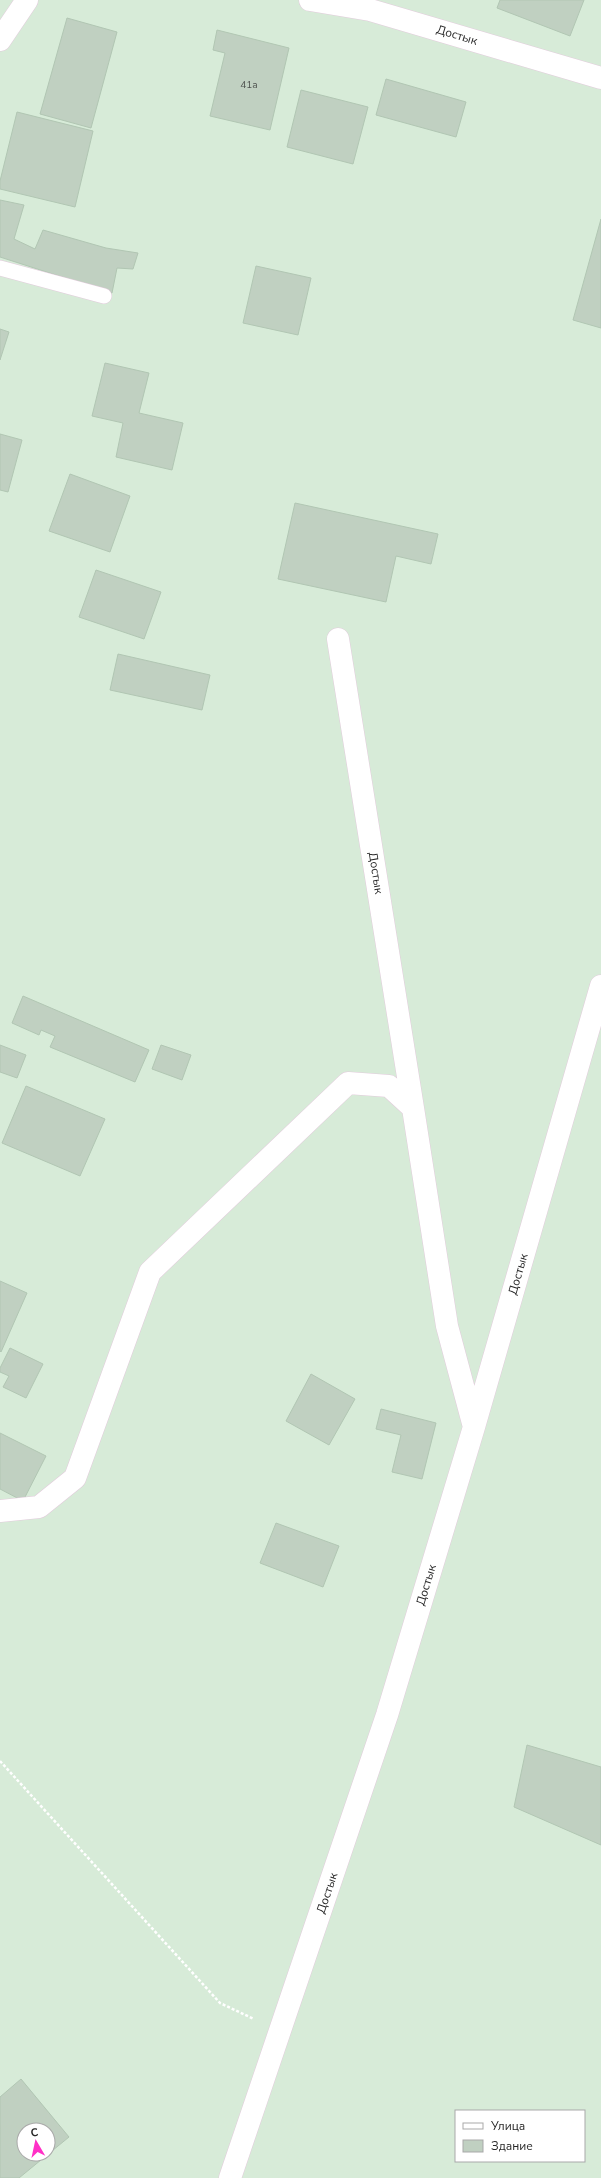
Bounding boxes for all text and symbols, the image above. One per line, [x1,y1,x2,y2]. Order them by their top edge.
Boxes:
street label: Достык [434,21,480,49]
house number: 41а [240,78,258,92]
street label: Достык [365,851,387,896]
street label: Достык [504,1251,532,1296]
street label: Достык [412,1562,440,1608]
street label: Достык [313,1870,342,1916]
legend [455,2110,585,2162]
text: Улица [490,2118,525,2134]
north arrow [16,2122,56,2162]
text: С [30,2125,40,2141]
text: Здание [491,2138,533,2154]

